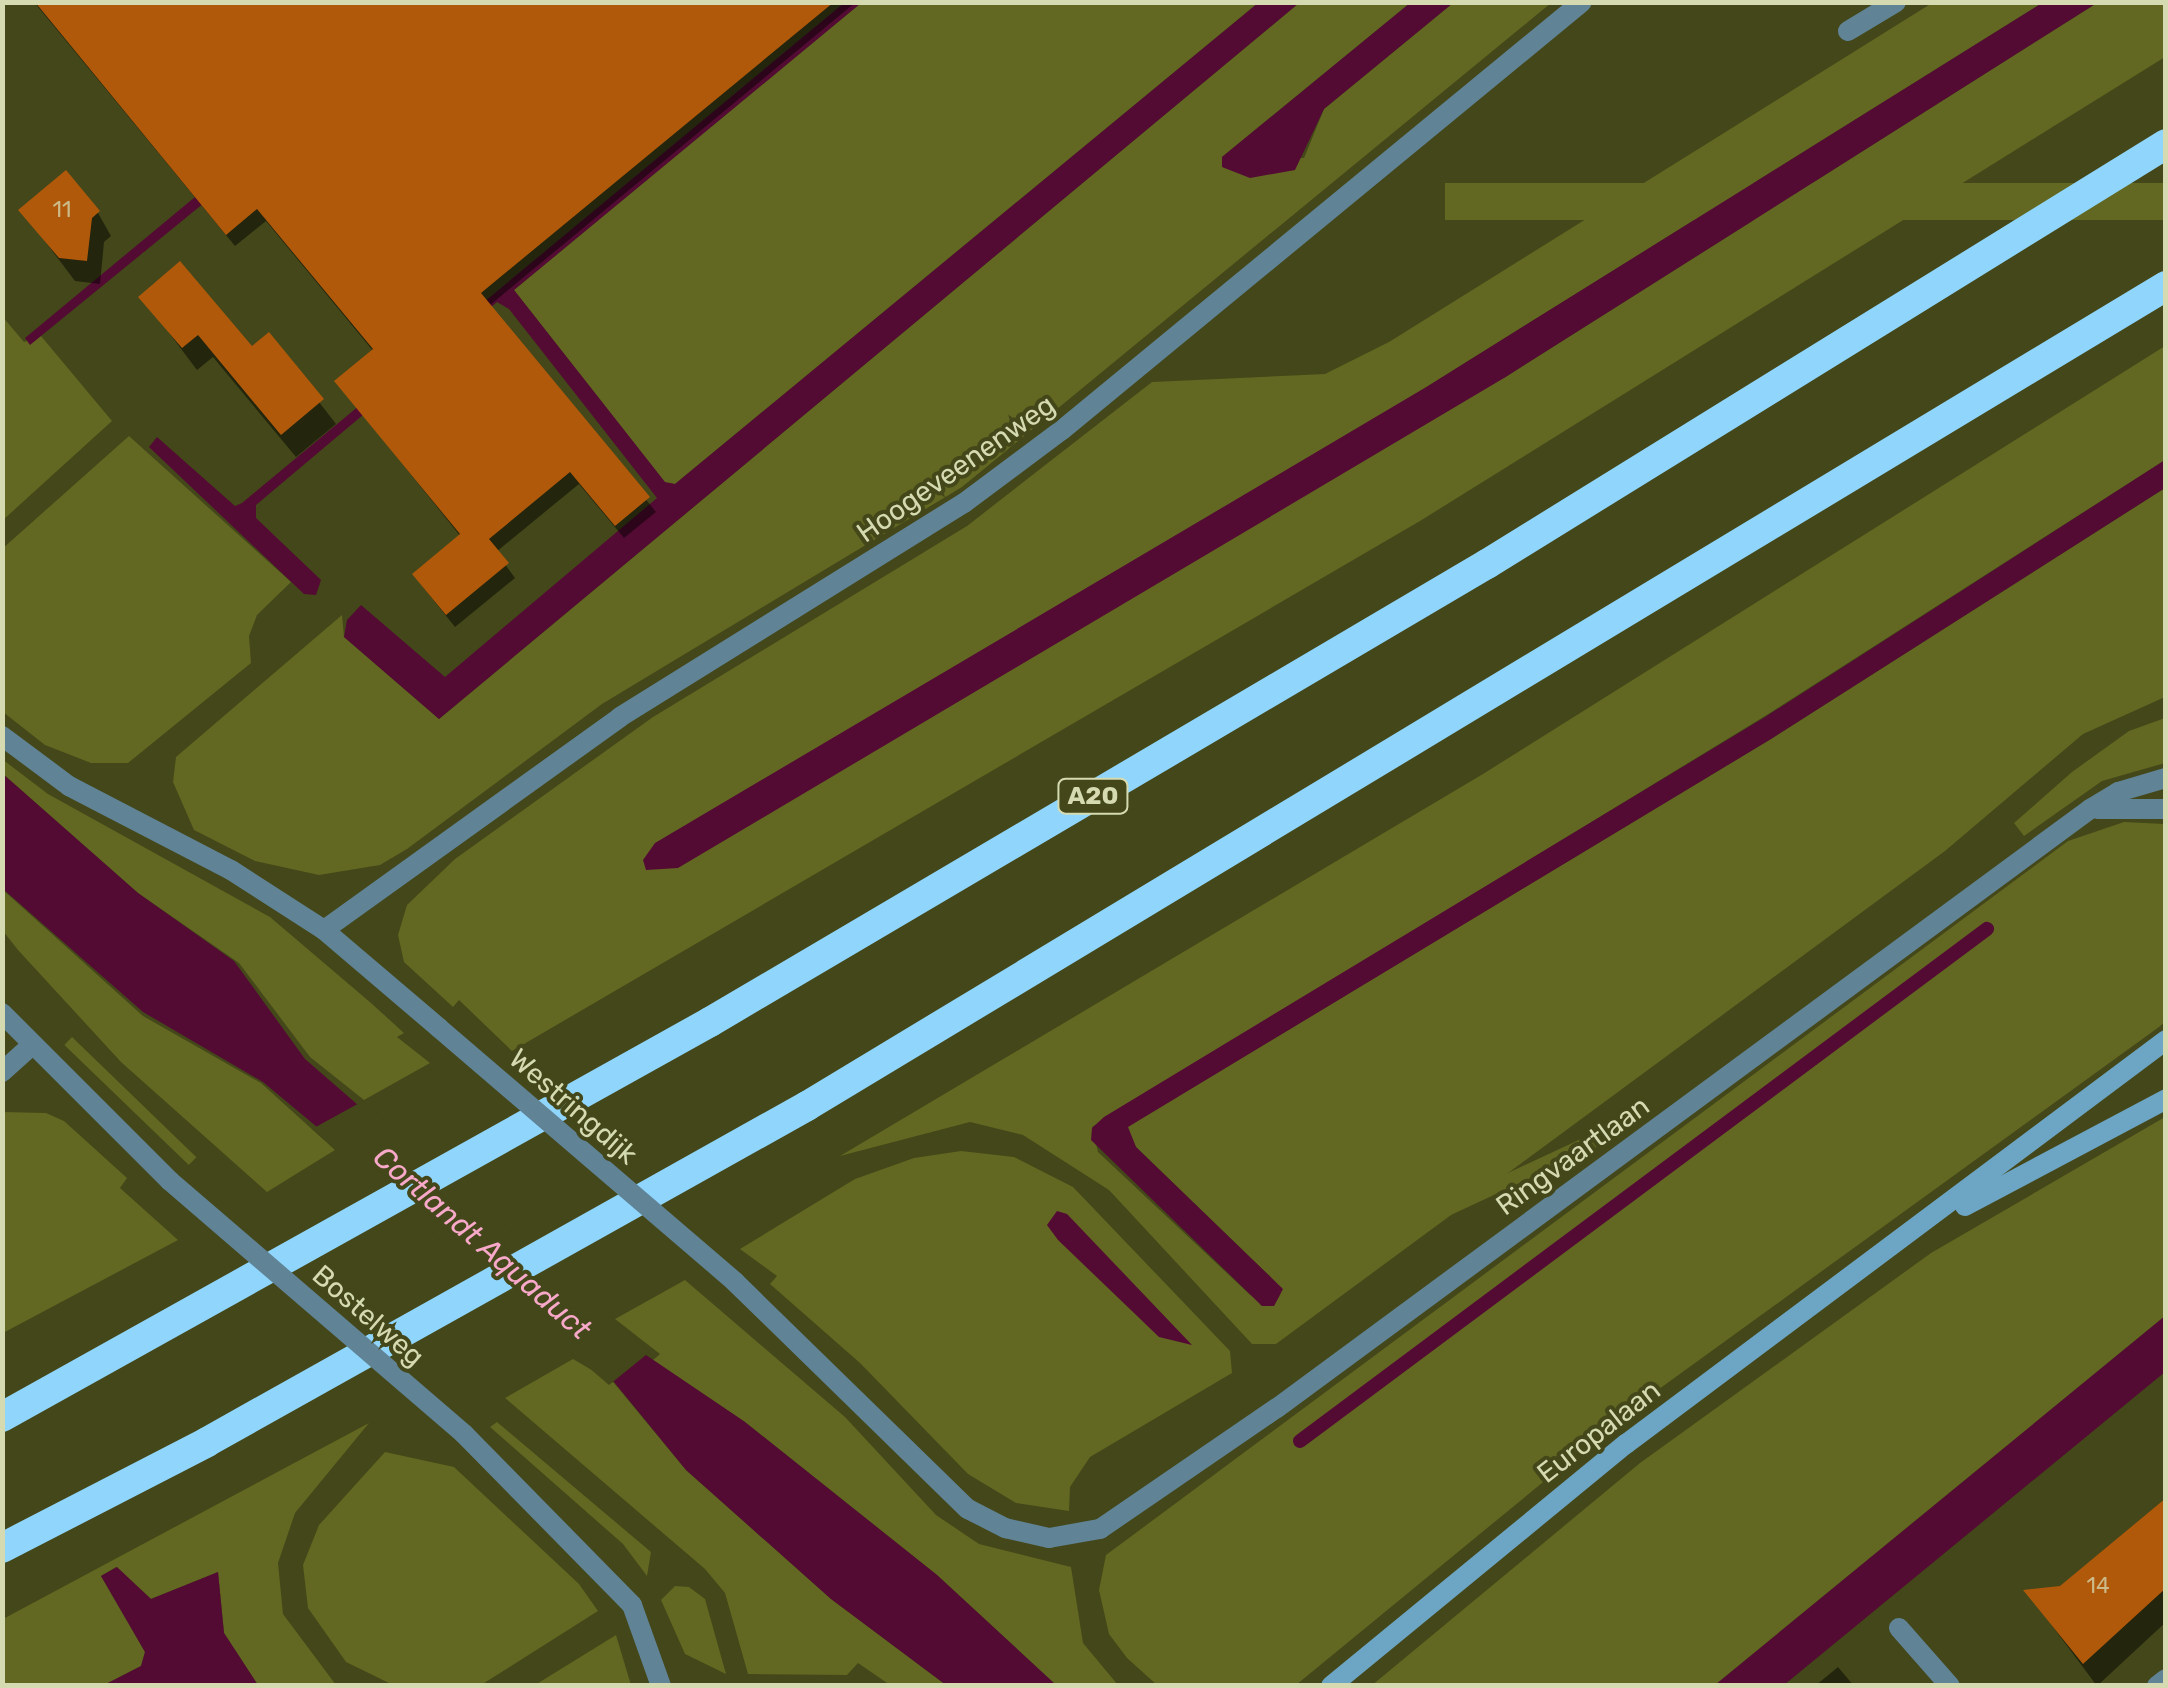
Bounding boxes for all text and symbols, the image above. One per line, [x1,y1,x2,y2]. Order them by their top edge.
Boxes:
house number: 11 [53,197,71,223]
street label: Hoogeveenenweg [850,388,1062,550]
road number: A20 [1056,776,1130,816]
street label: Westringdijk [502,1042,644,1172]
street label: Ringvaartlaan [1490,1089,1656,1223]
water label: Cortlandt Aquaduct [366,1138,598,1348]
street label: Bostelweg [305,1258,431,1374]
street label: Europalaan [1531,1374,1667,1490]
house number: 14 [2086,1573,2110,1599]

